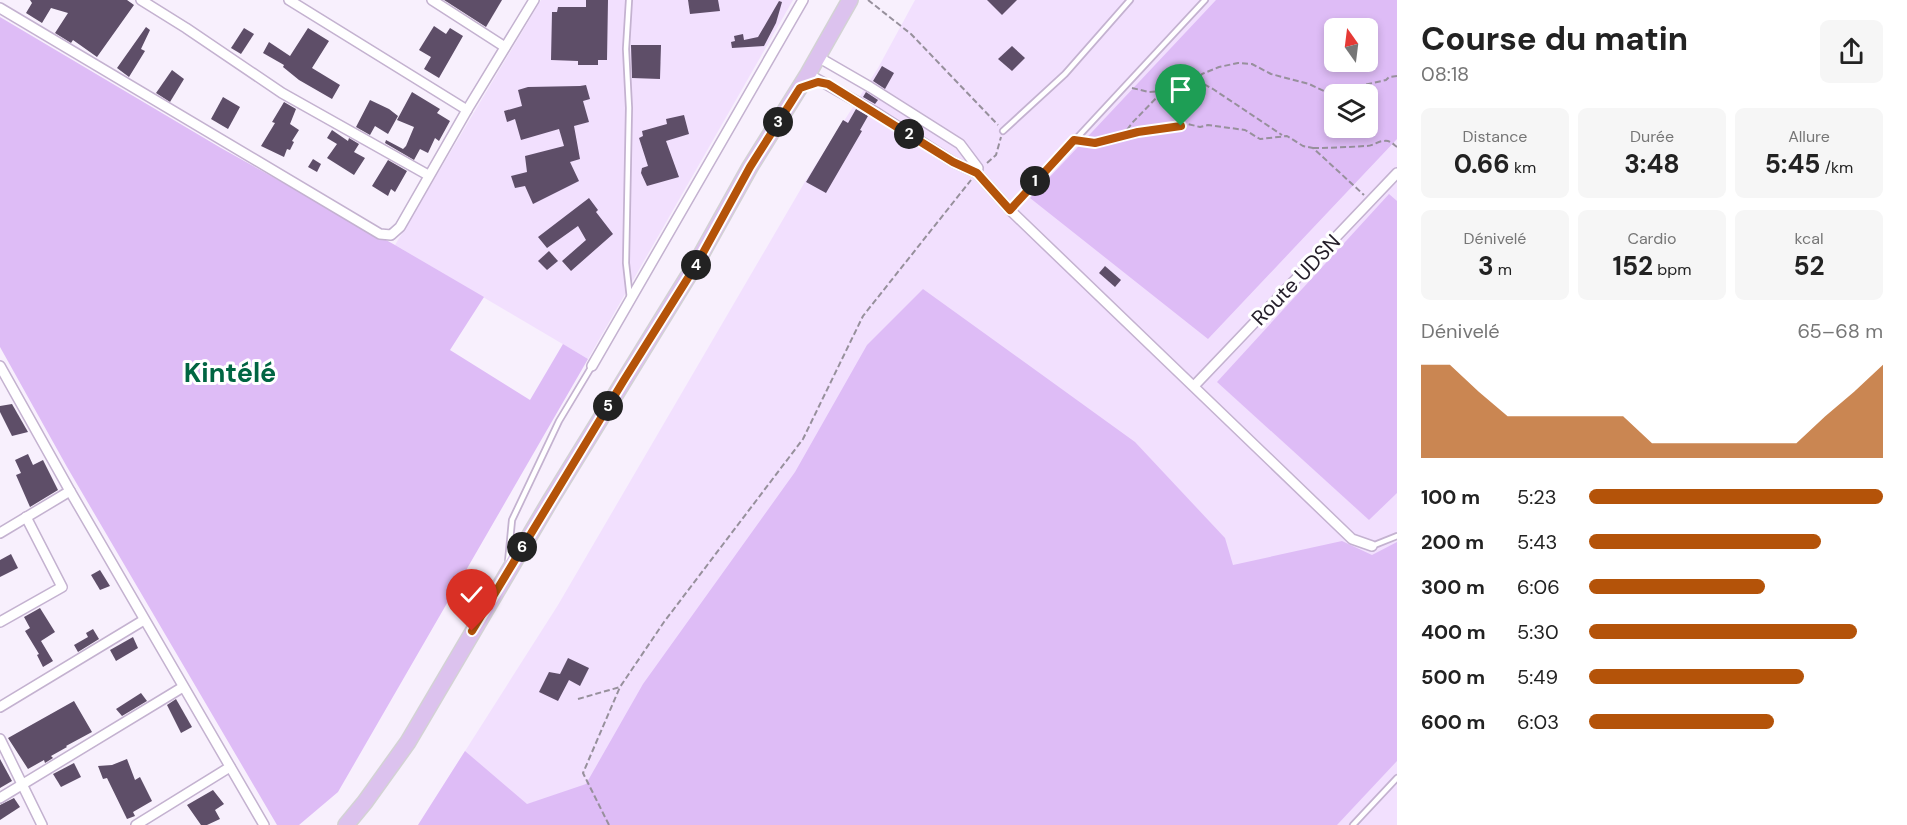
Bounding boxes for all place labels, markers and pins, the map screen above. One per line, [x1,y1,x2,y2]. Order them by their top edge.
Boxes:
pin [1155,64,1206,126]
pin: 3 [763,107,793,137]
pin: 2 [894,119,924,149]
pin: 1 [1020,166,1050,196]
pin: 4 [681,250,711,280]
pin: 5 [593,391,623,421]
pin: 6 [507,532,537,562]
pin [446,569,497,631]

